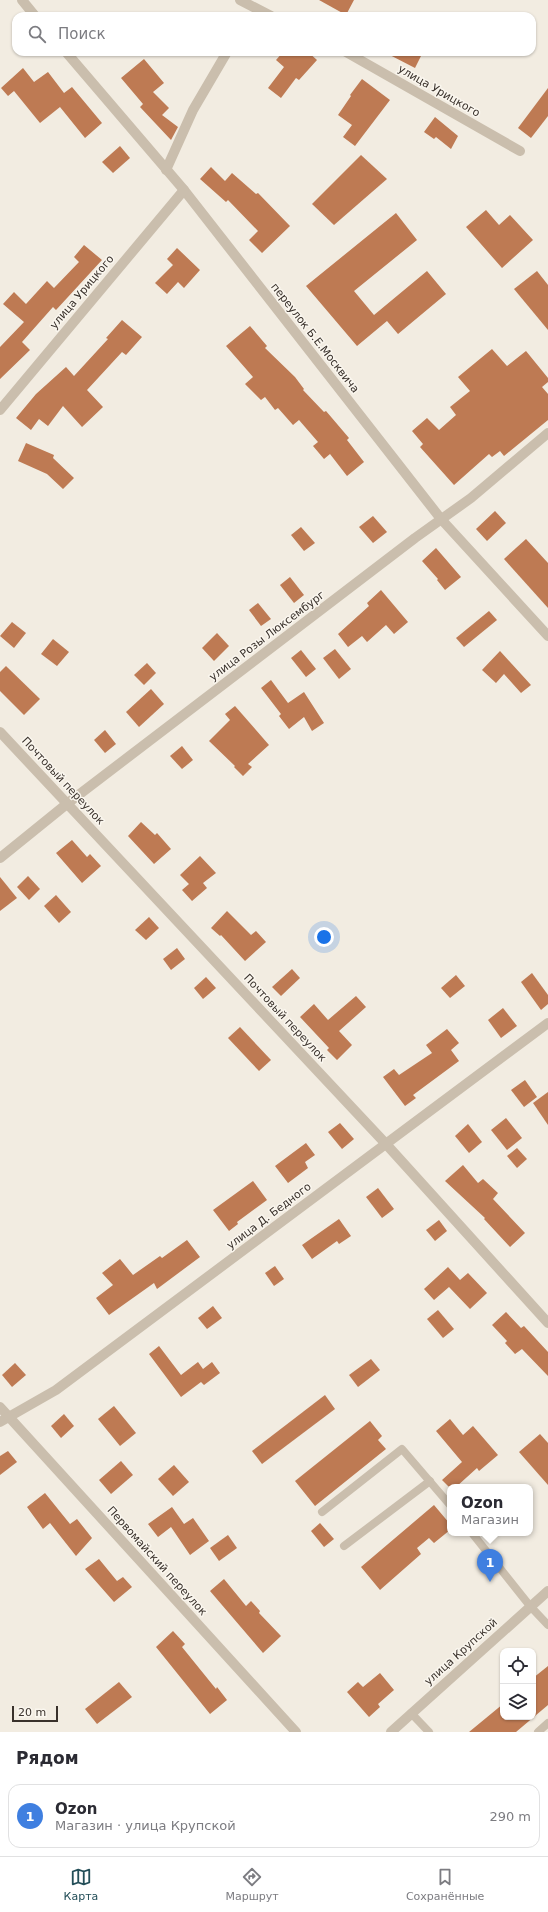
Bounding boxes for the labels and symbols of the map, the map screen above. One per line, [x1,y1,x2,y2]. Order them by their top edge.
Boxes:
street label: улица Урицкого [396,62,483,120]
street label: улица Урицкого [47,252,117,332]
street label: переулок Б.Е.Москвича [268,281,362,395]
street label: улица Розы Люксембург [207,588,327,684]
street label: Почтовый переулок [19,734,107,828]
your location [314,927,334,947]
street label: Почтовый переулок [241,971,329,1065]
street label: улица Д. Бедного [224,1180,314,1252]
street label: Первомайский переулок [104,1504,210,1619]
pin: 1 [477,1549,503,1582]
street label: улица Крупской [422,1616,500,1688]
scale bar [12,1704,58,1723]

